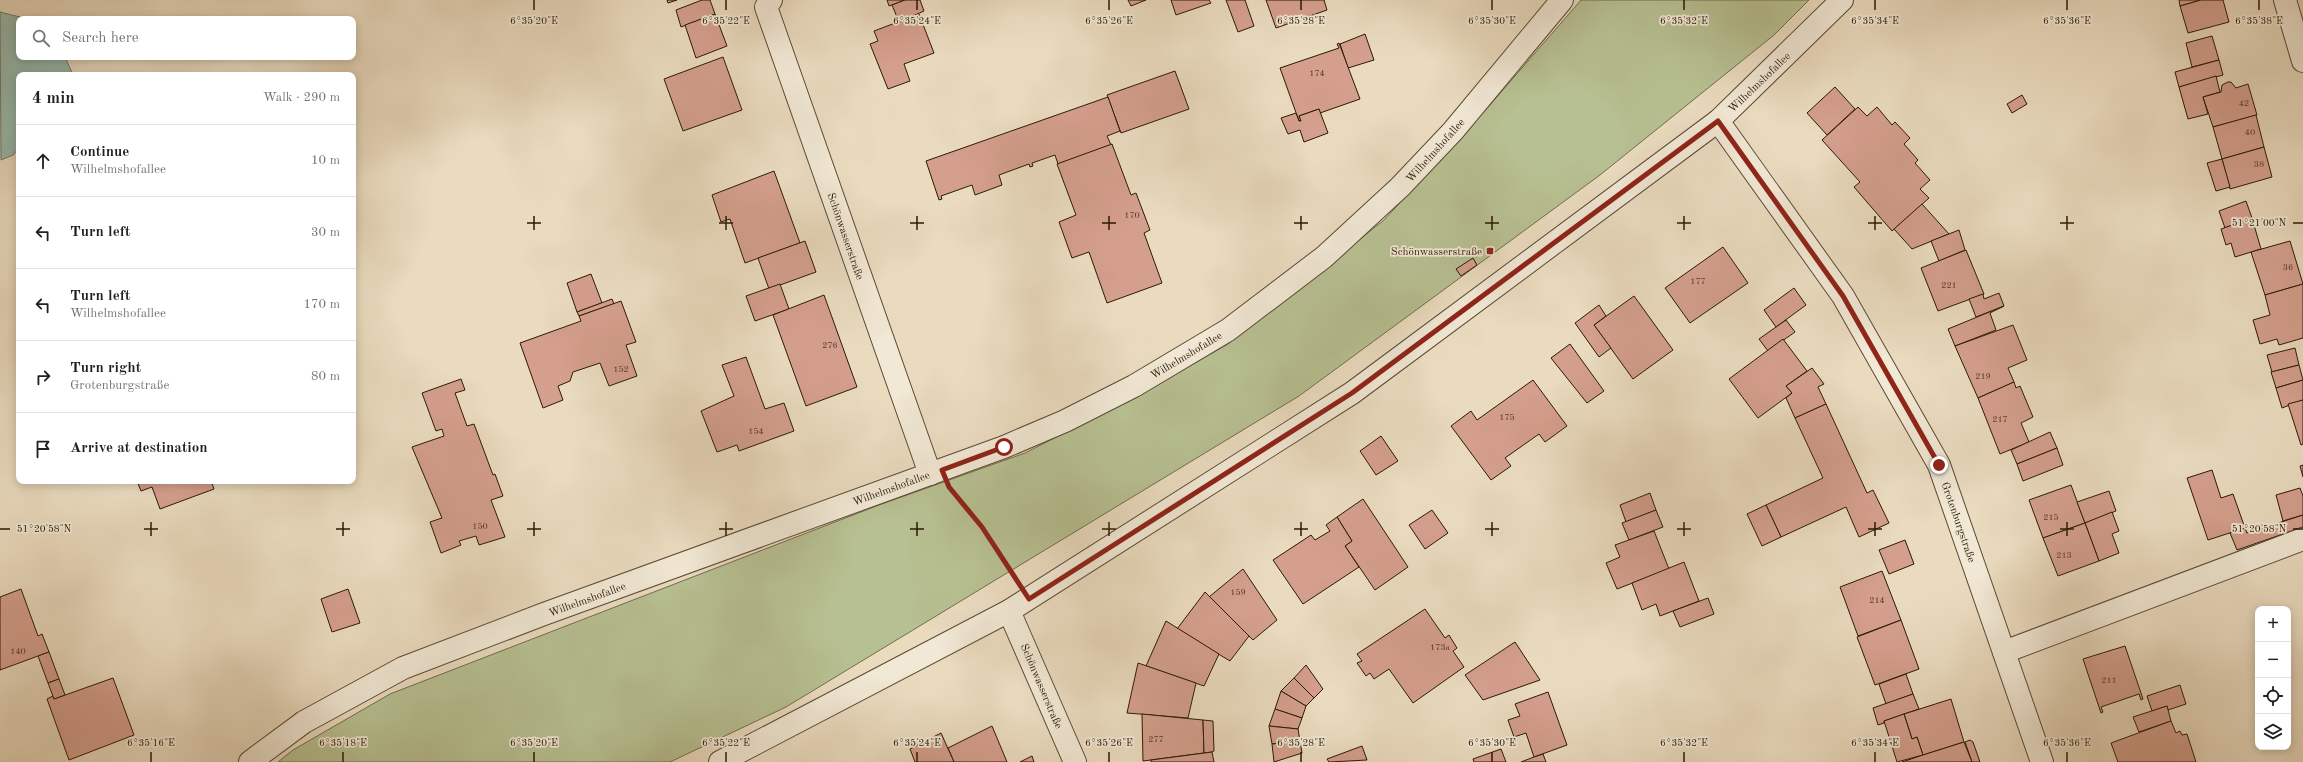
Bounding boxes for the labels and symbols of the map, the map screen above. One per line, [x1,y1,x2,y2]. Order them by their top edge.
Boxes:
text: 6°35'20"E [510,16,558,26]
text: 6°35'22"E [702,16,750,26]
text: 6°35'24"E [893,16,941,26]
text: 6°35'26"E [1085,16,1133,26]
text: 6°35'28"E [1277,16,1325,26]
text: 6°35'30"E [1468,16,1516,26]
text: 6°35'32"E [1660,16,1708,26]
text: 6°35'34"E [1851,16,1899,26]
text: 6°35'36"E [2043,16,2091,26]
text: 6°35'38"E [2235,16,2283,26]
street label: Wilhelmshofallee [1727,51,1793,115]
house number: 174 [1309,69,1325,78]
house number: 42 [2239,99,2249,108]
street label: Wilhelmshofallee [1405,117,1467,185]
house number: 40 [2245,128,2255,137]
house number: 38 [2254,160,2264,169]
street label: Schönwasserstraße [825,192,865,281]
house number: 170 [1124,211,1140,220]
text: 51°21'00"N [2232,218,2287,228]
marker: Schönwasserstraße [1485,246,1495,256]
place label: Schönwasserstraße [1391,247,1482,258]
house number: 36 [2283,263,2293,272]
house number: 177 [1690,277,1706,286]
house number: 221 [1941,281,1957,290]
street label: Wilhelmshofallee [1149,331,1224,382]
house number: 276 [822,341,838,350]
house number: 152 [613,365,629,374]
house number: 219 [1975,372,1991,381]
house number: 175 [1499,413,1515,422]
house number: 217 [1992,415,2008,424]
house number: 154 [748,427,764,436]
route start [995,438,1013,456]
route end [1930,456,1948,474]
street label: Wilhelmshofallee [851,470,932,508]
street label: Grotenburgstraße [1939,481,1976,564]
house number: 215 [2043,513,2059,522]
house number: 150 [472,522,488,531]
text: 51°20'58"N [17,524,72,534]
text: 51°20'58"N [2232,524,2287,534]
house number: 213 [2056,551,2072,560]
street label: Wilhelmshofallee [547,581,628,619]
house number: 159 [1230,588,1246,597]
house number: 214 [1869,596,1885,605]
street label: Schönwasserstraße [1018,642,1063,731]
house number: 173a [1430,643,1451,652]
house number: 140 [10,647,26,656]
house number: 211 [2101,676,2117,685]
house number: 277 [1148,735,1164,744]
text: 6°35'16"E [127,738,175,748]
text: 6°35'18"E [319,738,367,748]
text: 6°35'20"E [510,738,558,748]
text: 6°35'22"E [702,738,750,748]
text: 6°35'24"E [893,738,941,748]
text: 6°35'26"E [1085,738,1133,748]
text: 6°35'28"E [1277,738,1325,748]
text: 6°35'30"E [1468,738,1516,748]
text: 6°35'32"E [1660,738,1708,748]
text: 6°35'34"E [1851,738,1899,748]
text: 6°35'36"E [2043,738,2091,748]

